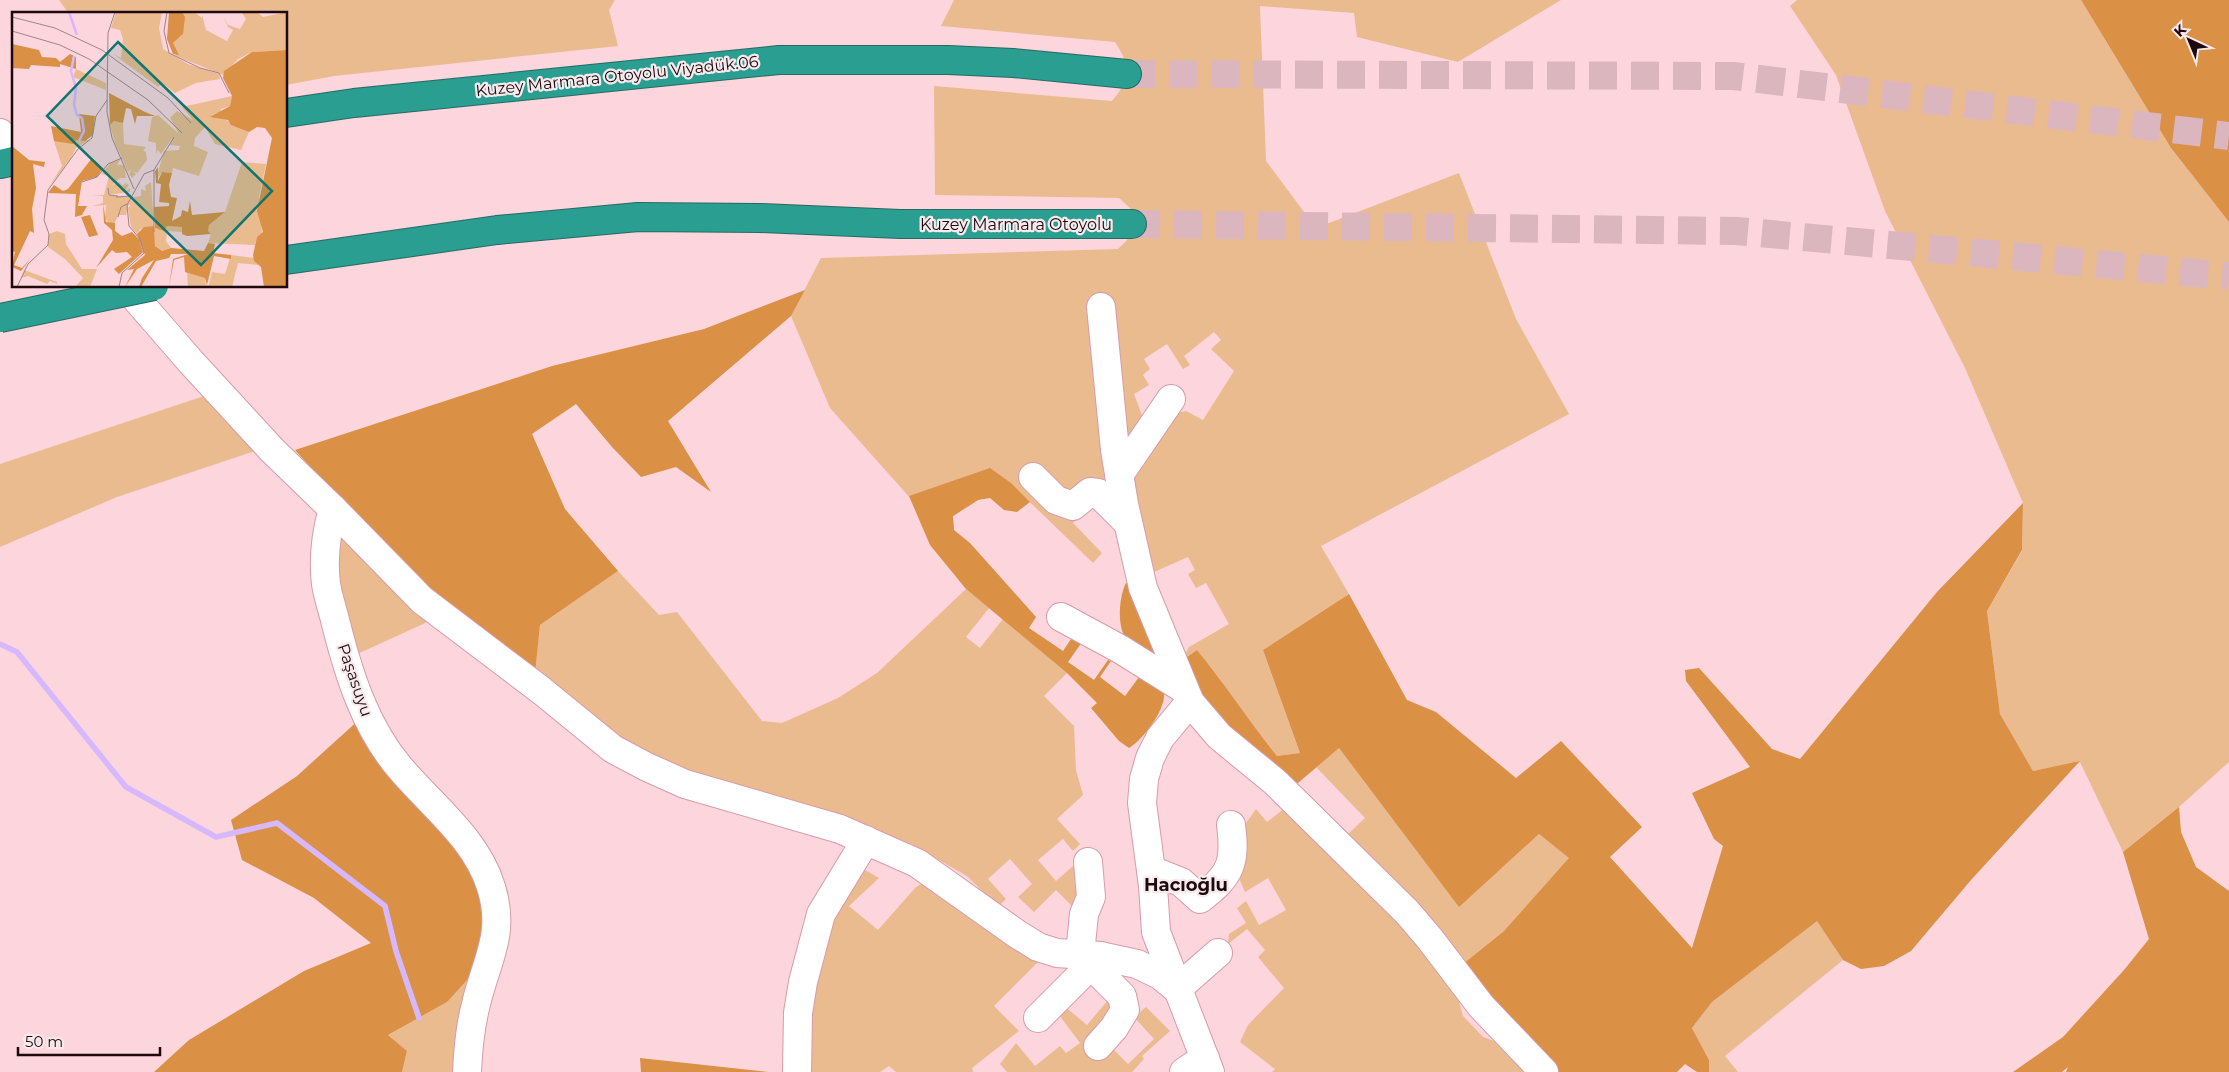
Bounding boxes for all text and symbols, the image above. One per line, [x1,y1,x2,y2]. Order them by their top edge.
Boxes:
inset map [12,12,288,288]
north arrow [2164,15,2214,65]
text: K [2170,20,2190,41]
street label: Kuzey Marmara Otoyolu Viyadük.06 [475,52,760,100]
street label: Kuzey Marmara Otoyolu [920,215,1112,234]
street label: Paşasuyu [334,641,376,719]
district label: Hacıoğlu [1144,874,1228,896]
scale bar [18,1024,160,1056]
text: 50 m [25,1032,63,1051]

